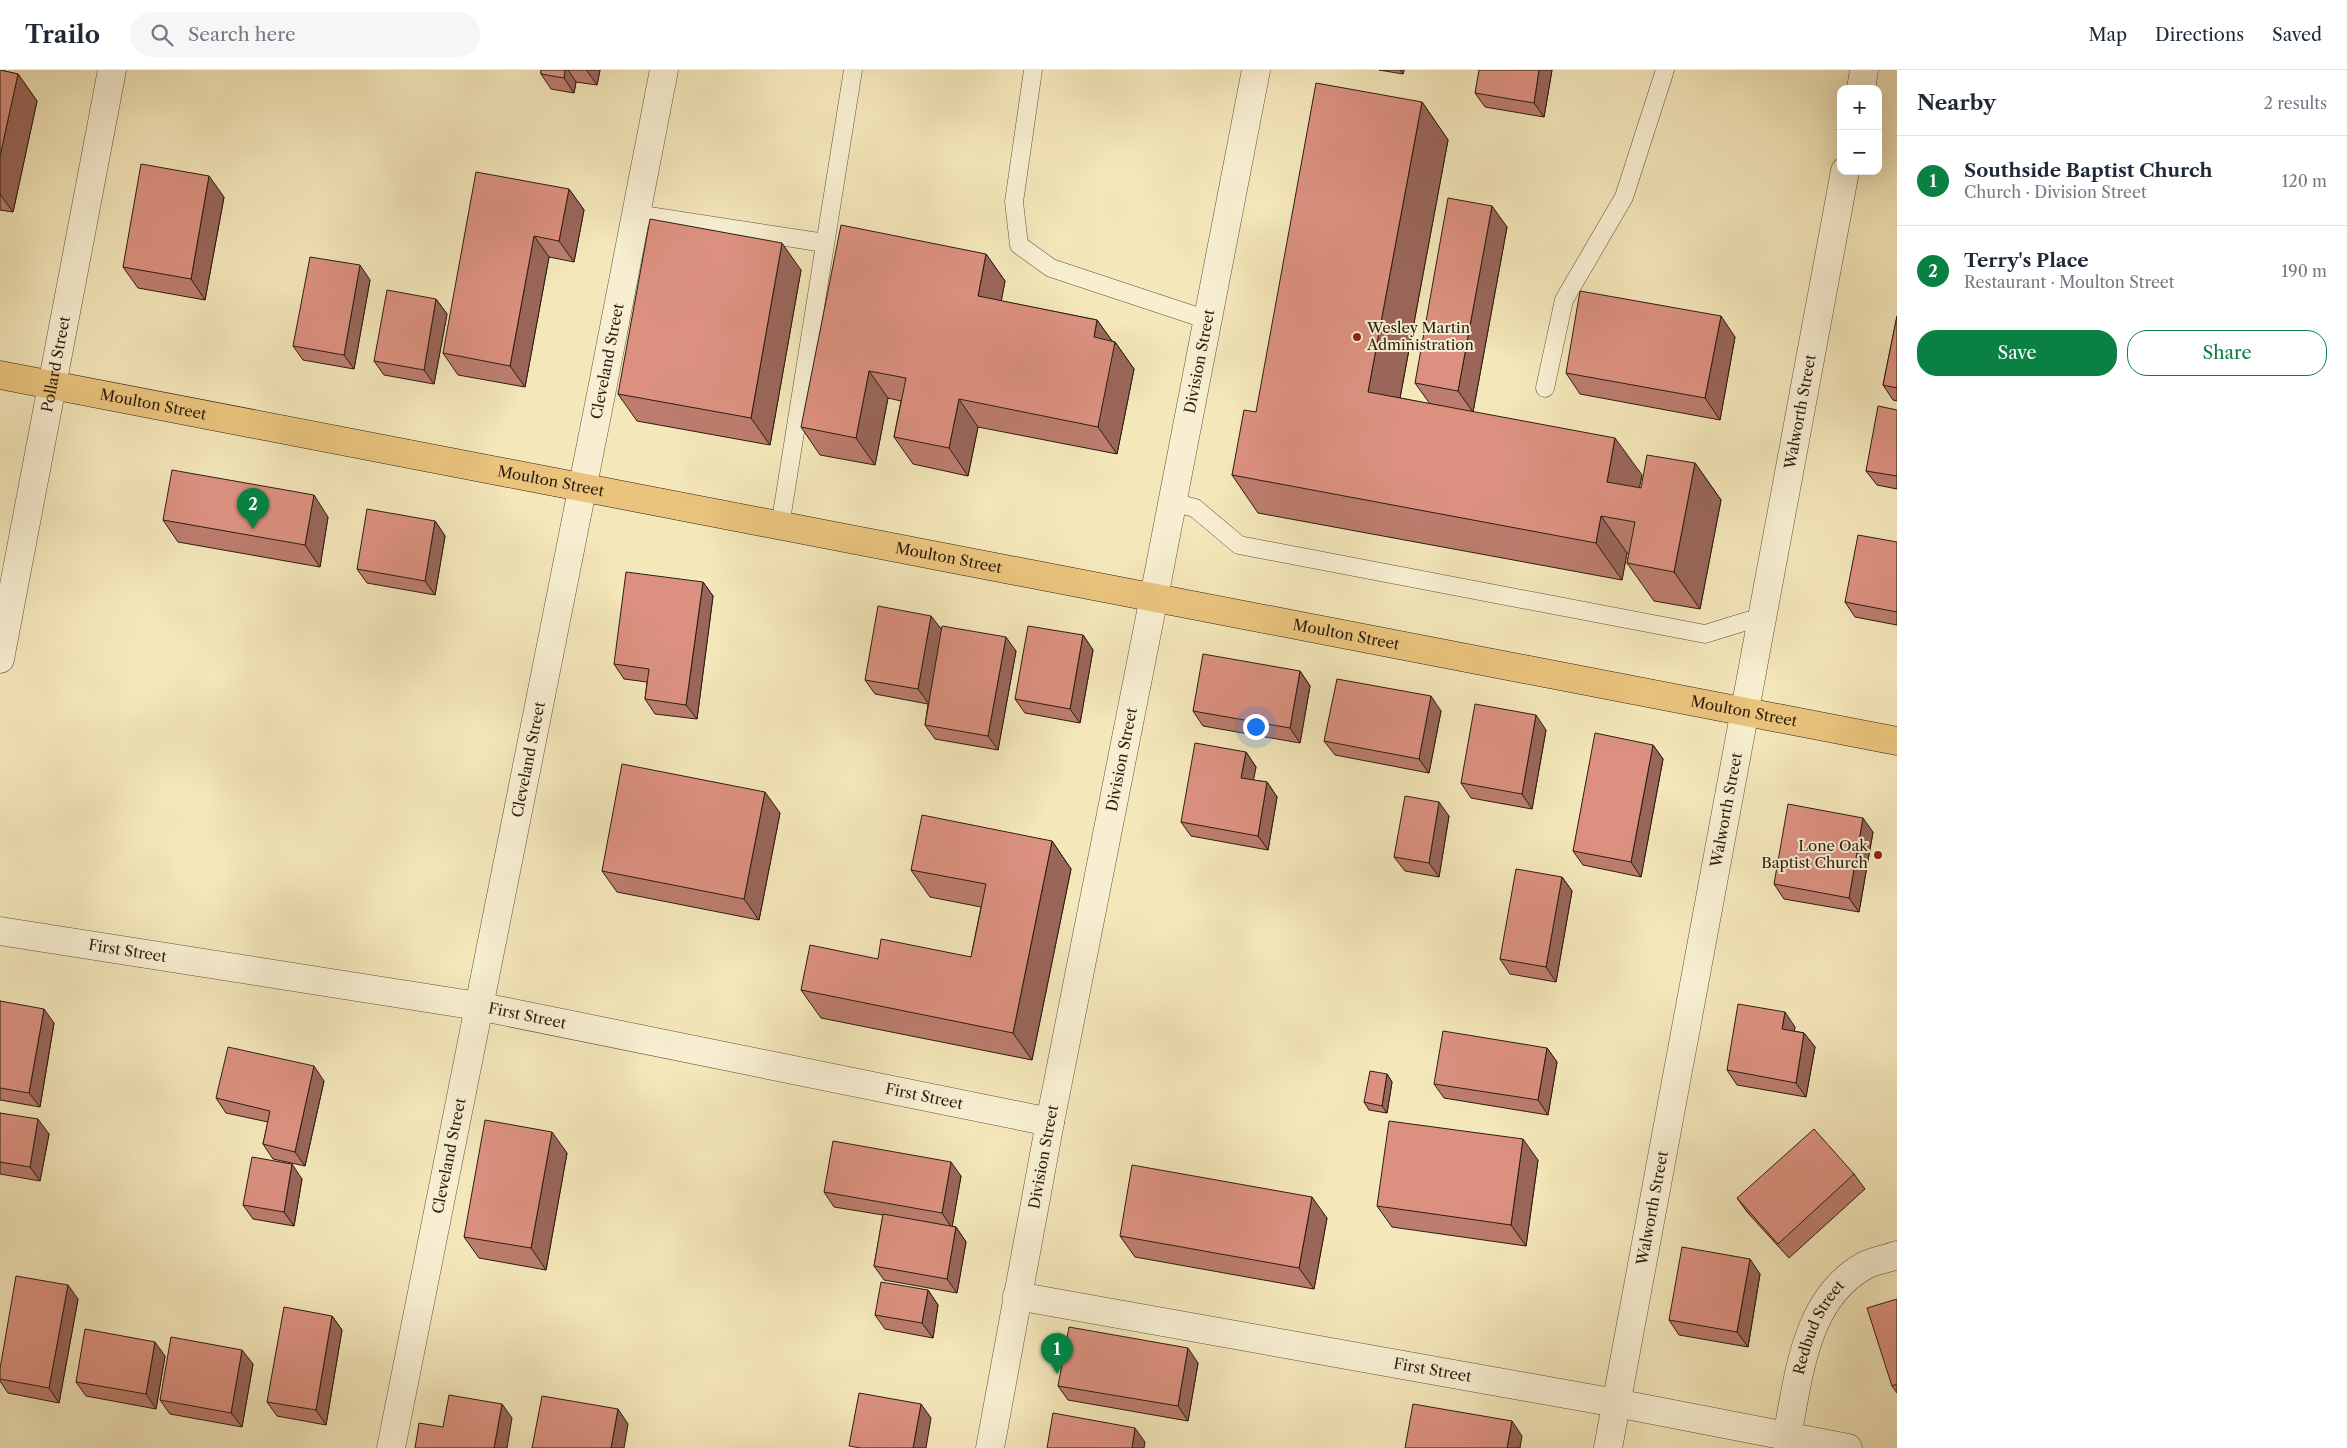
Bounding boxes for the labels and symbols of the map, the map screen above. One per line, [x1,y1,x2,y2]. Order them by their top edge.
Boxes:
street label: Cleveland Street [586,301,628,421]
street label: Division Street [1180,307,1219,415]
street label: Pollard Street [37,314,74,414]
place label: Wesley Martin Administration [1366,318,1474,354]
marker: Wesley Martin Administration [1351,331,1363,343]
street label: Walworth Street [1780,352,1820,471]
street label: Moulton Street [98,384,209,424]
street label: Moulton Street [496,461,607,500]
pin: 2 [237,488,269,529]
street label: Moulton Street [894,538,1004,577]
street label: Moulton Street [1291,615,1402,654]
street label: Moulton Street [1689,691,1800,731]
street label: Cleveland Street [507,699,549,819]
street label: Division Street [1102,705,1141,813]
your location [1243,714,1269,740]
street label: Walworth Street [1706,750,1746,870]
place label: Lone Oak Baptist Church [1761,836,1869,872]
marker: Lone Oak Baptist Church [1872,849,1884,861]
street label: First Street [87,935,169,966]
street label: First Street [487,998,569,1033]
street label: First Street [884,1079,965,1113]
street label: Cleveland Street [428,1095,470,1215]
street label: Division Street [1024,1102,1062,1210]
street label: Walworth Street [1632,1148,1672,1268]
street label: Redbud Street [1789,1275,1849,1376]
pin: 1 [1041,1333,1073,1374]
street label: First Street [1392,1353,1474,1386]

